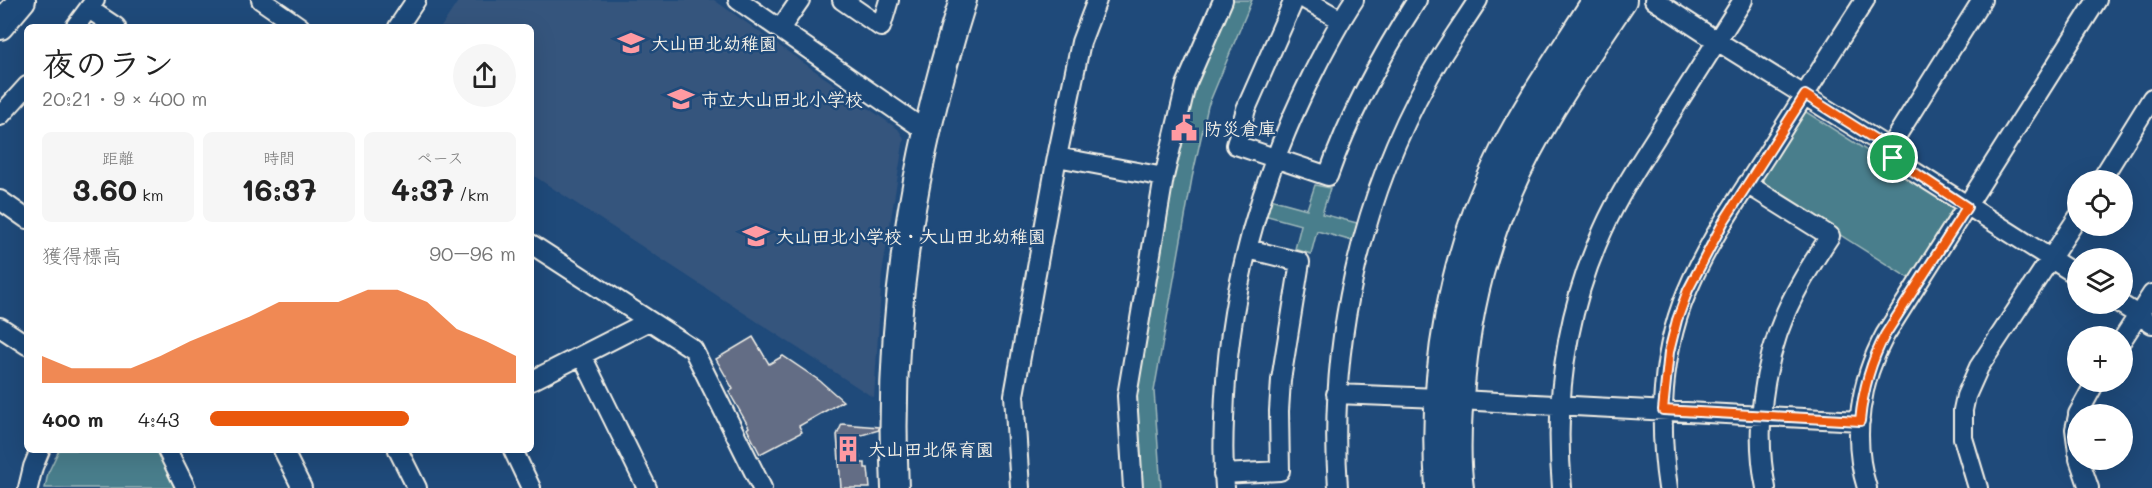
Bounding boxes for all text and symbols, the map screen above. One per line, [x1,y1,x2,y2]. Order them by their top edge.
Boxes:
school or university icon: 大山田北幼稚園 [616,28,646,58]
place label: 大山田北幼稚園 [651,31,777,55]
text: 夜のラン [42,41,174,84]
button: share [453,44,516,107]
school or university icon: 市立大山田北小学校 [666,84,696,114]
text: 20:21 · 9 × 400 m [42,85,207,111]
place label: 市立大山田北小学校 [701,87,863,111]
public building icon: 防災倉庫 [1169,113,1199,143]
place label: 防災倉庫 [1204,116,1276,140]
pin [1867,132,1918,183]
icon: arrive [1876,141,1909,174]
text: 距離 [102,147,134,168]
text: 時間 [263,147,295,168]
text: ペース [416,147,464,168]
text: 3.60 [72,169,137,209]
text: 16:37 [241,169,317,209]
text: 4:37 [391,169,454,209]
map controls [2067,170,2133,470]
button: locate [2067,170,2133,236]
text: km [137,184,164,205]
text: /km [454,184,489,205]
school or university icon: 大山田北小学校・大山田北幼稚園 [741,221,771,251]
place label: 大山田北小学校・大山田北幼稚園 [776,224,1046,248]
text: 90–96 m [429,240,516,266]
text: 獲得標高 [42,242,122,268]
button: layers [2067,248,2133,314]
button: + [2067,326,2133,392]
button: − [2067,404,2133,470]
text: 400 m [42,406,103,432]
text: 4:43 [138,406,179,432]
building icon: 大山田北保育園 [833,434,863,464]
place label: 大山田北保育園 [868,437,994,461]

